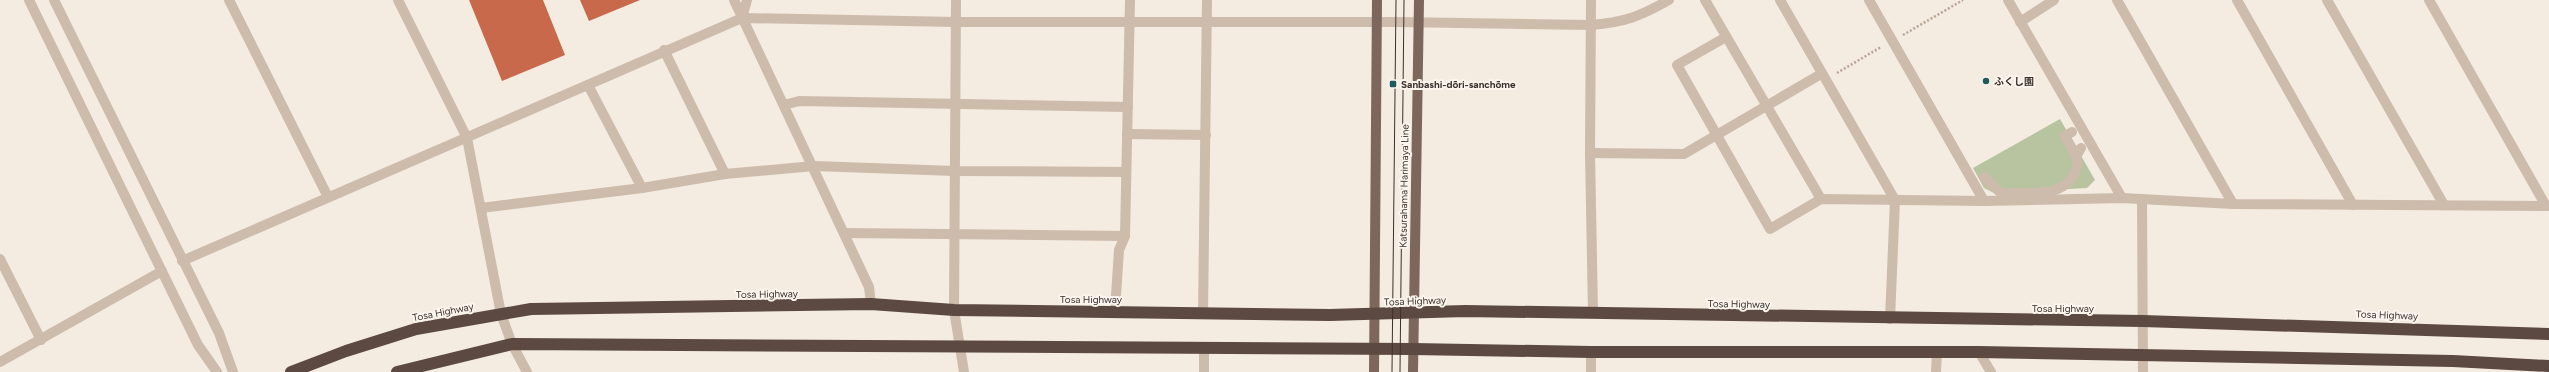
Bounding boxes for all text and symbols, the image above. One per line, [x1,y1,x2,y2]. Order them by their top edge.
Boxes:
place label: ふくし園 [1994,75,2034,88]
marker: ふくし園 [1981,76,1991,86]
place label: Sanbashi-dōri-sanchōme [1401,78,1516,91]
marker: Sanbashi-dōri-sanchōme [1388,79,1398,89]
street label: Katsurahama Harimaya Line [1396,124,1412,248]
street label: Tosa Highway [736,287,799,301]
street label: Tosa Highway [1060,293,1123,306]
street label: Tosa Highway [1384,293,1447,309]
street label: Tosa Highway [1708,297,1771,311]
street label: Tosa Highway [411,300,475,324]
street label: Tosa Highway [2032,302,2095,315]
street label: Tosa Highway [2356,307,2419,323]

